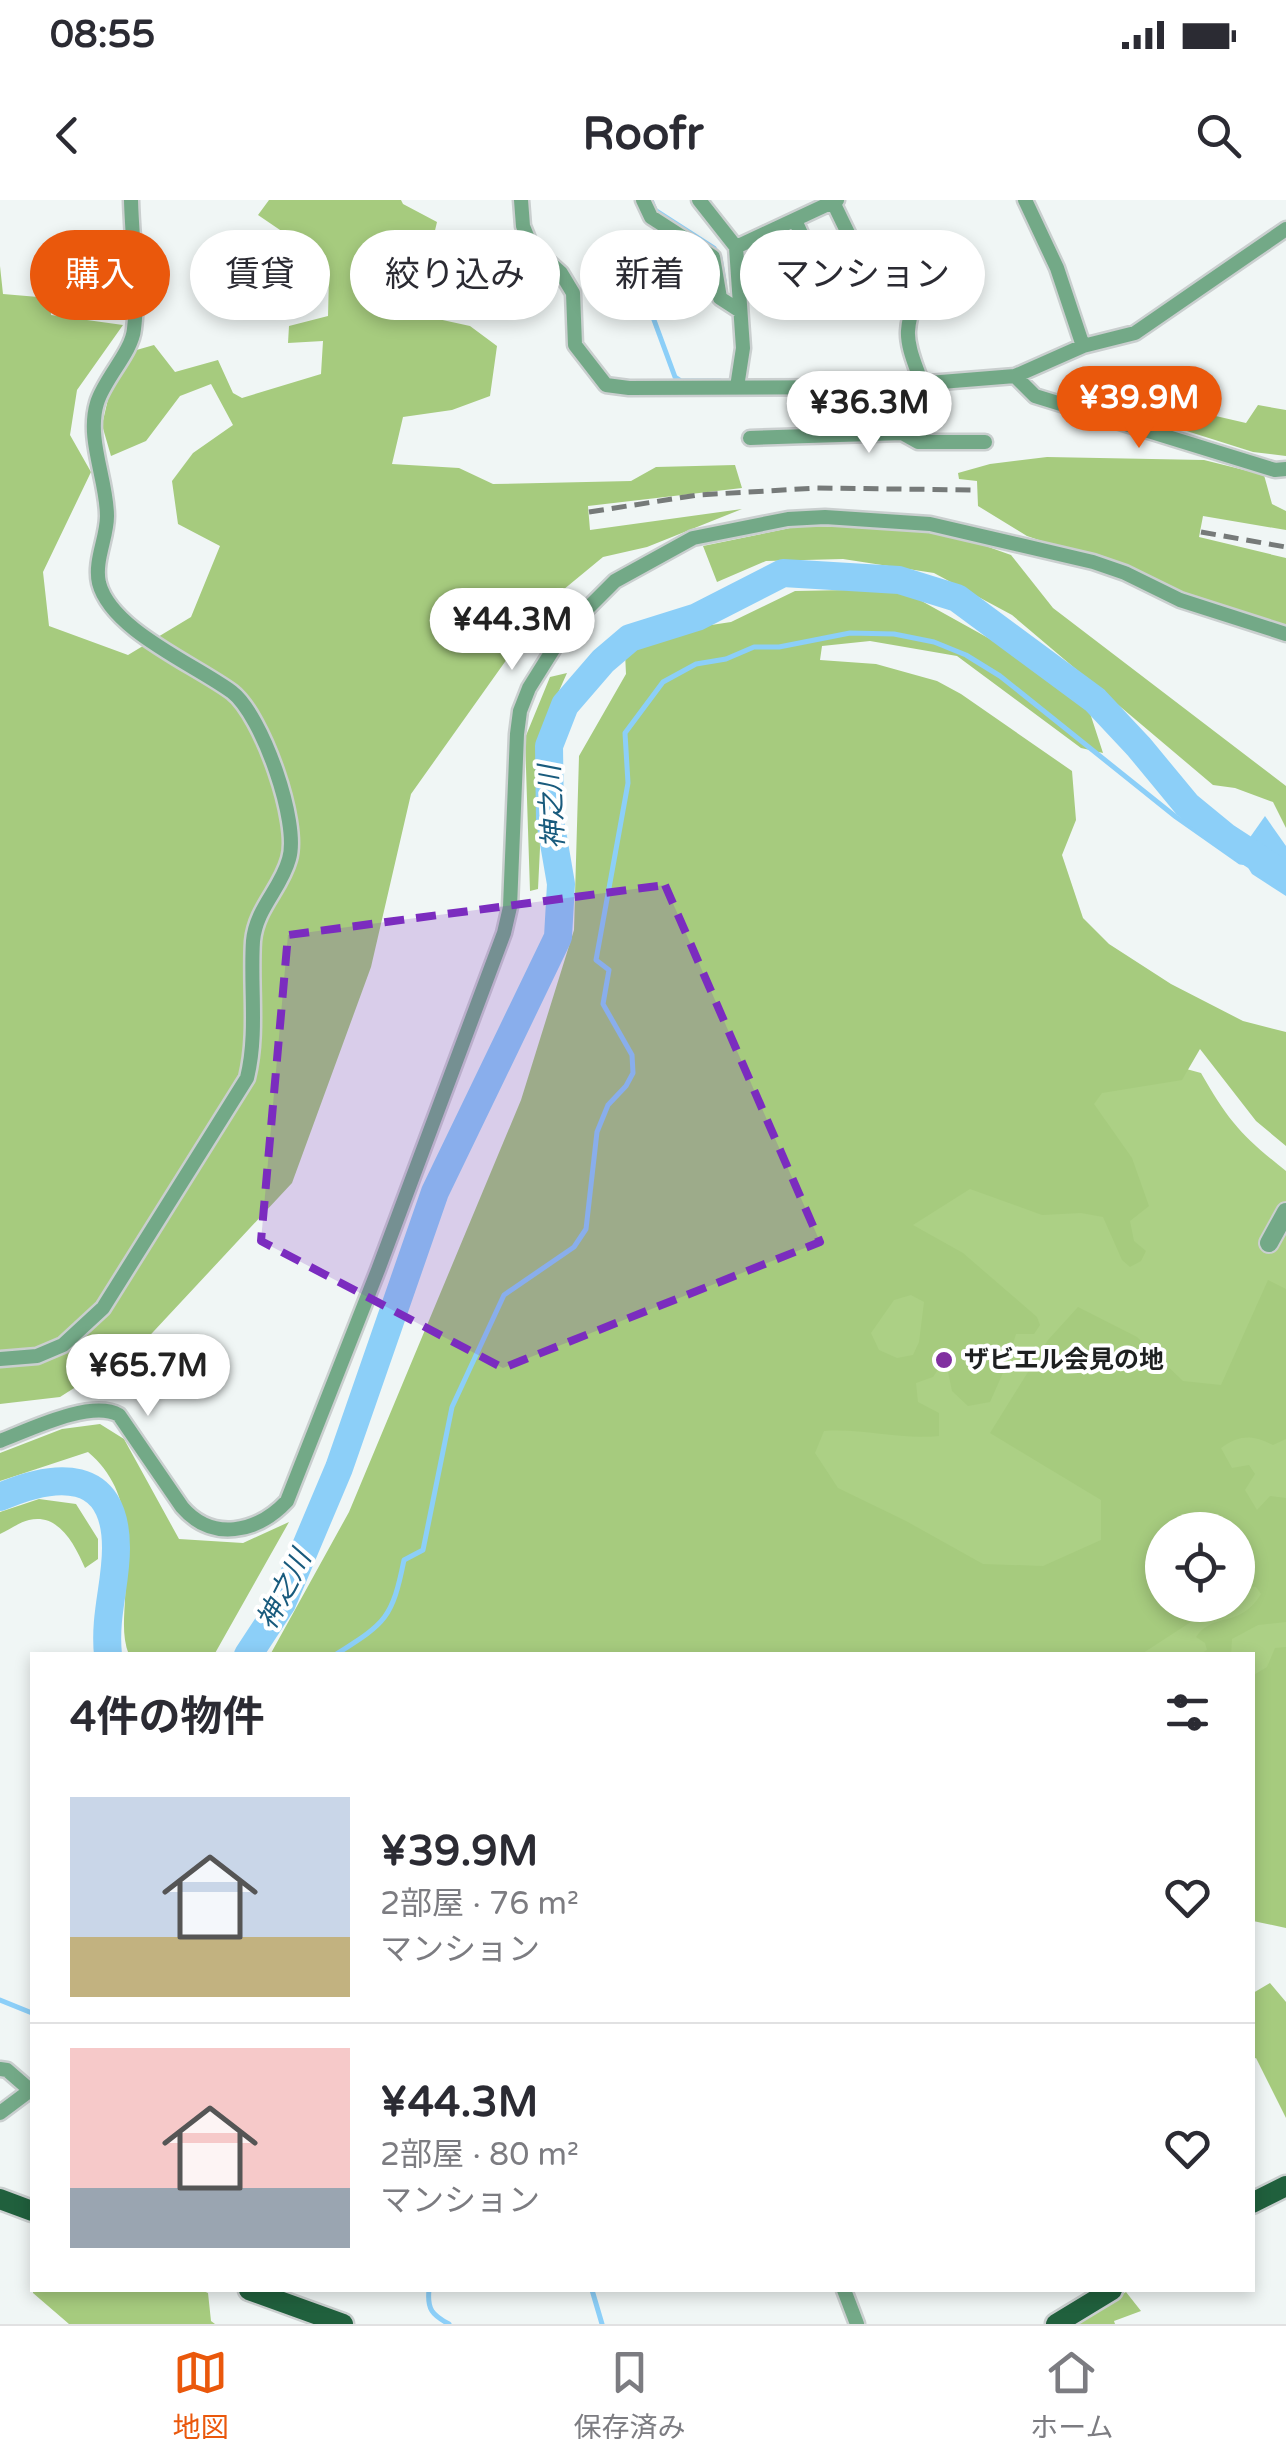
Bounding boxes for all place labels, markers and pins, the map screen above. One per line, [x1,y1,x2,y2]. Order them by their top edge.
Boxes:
pin: ¥39.9M [1058,366,1220,451]
pin: ¥36.3M [788,371,950,456]
pin: ¥44.3M [431,588,593,673]
pin: ¥65.7M [67,1334,229,1419]
place label: ザビエル会見の地 [964,1345,1164,1375]
marker: ザビエル会見の地 [933,1349,955,1371]

